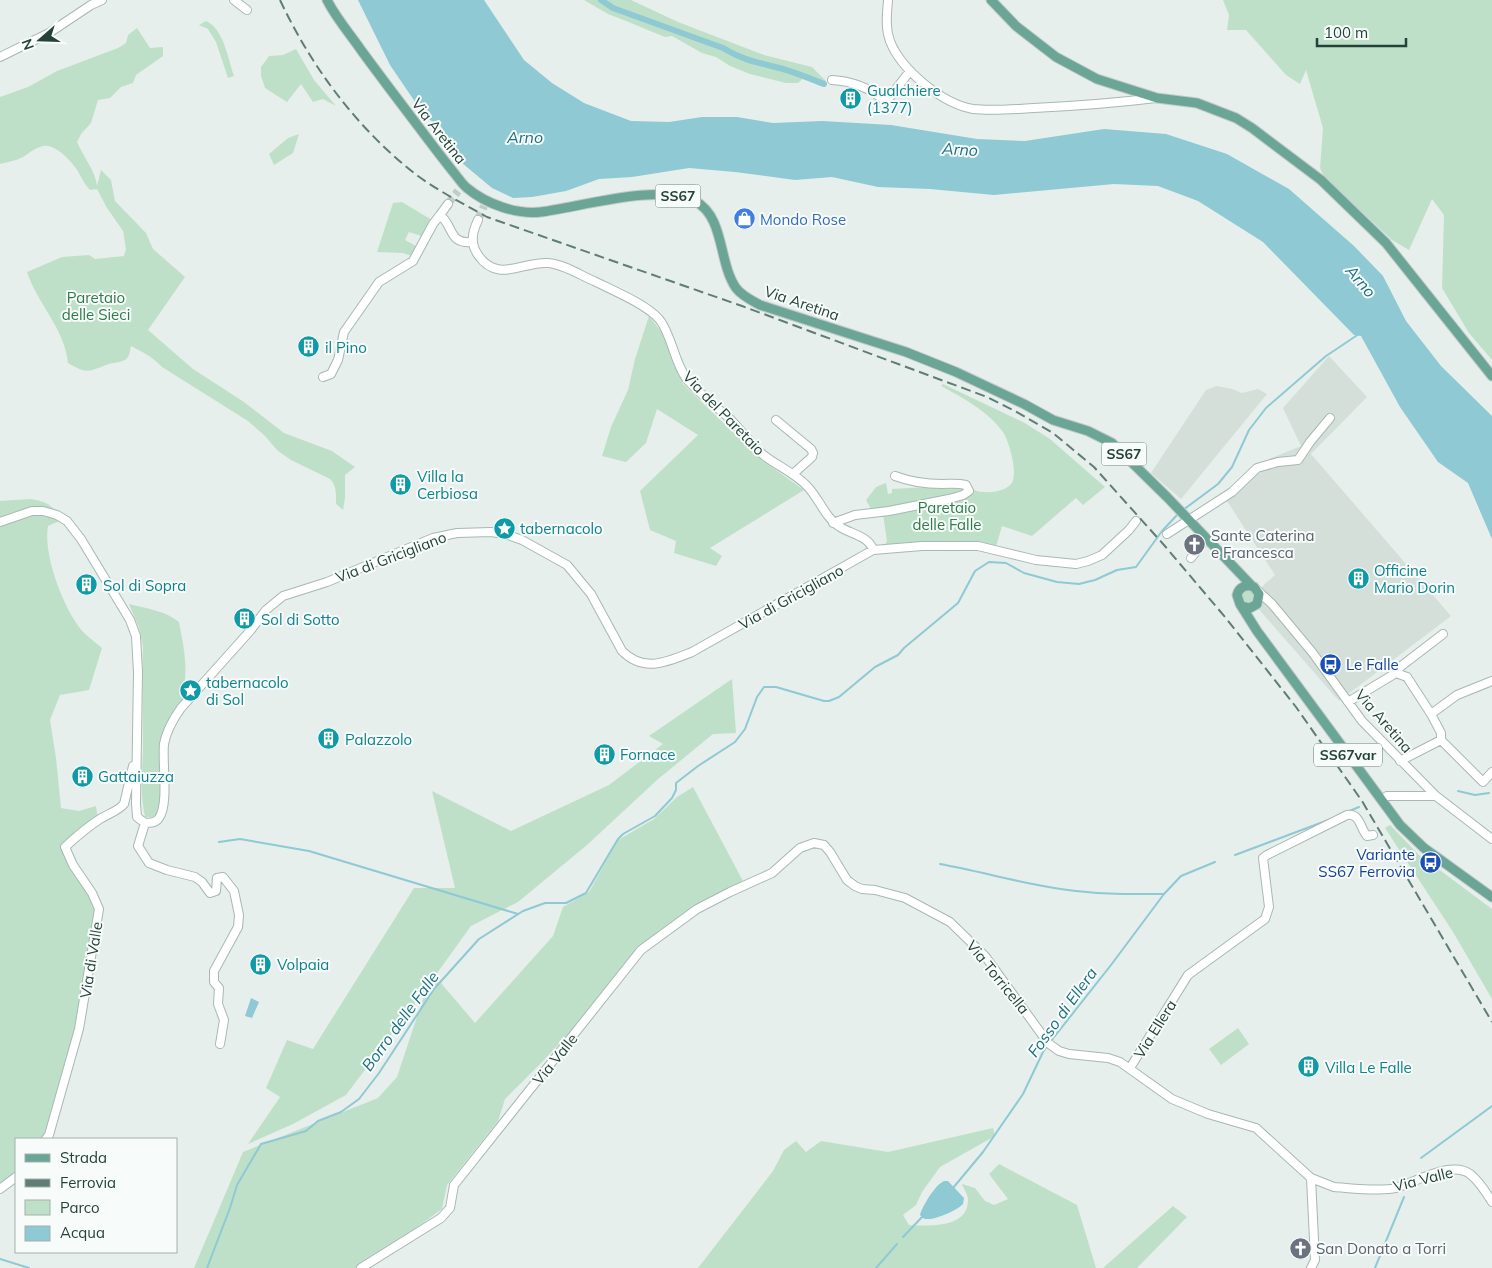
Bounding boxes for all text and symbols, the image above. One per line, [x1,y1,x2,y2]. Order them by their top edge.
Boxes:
north arrow [15,15,65,65]
scale bar [1317,15,1406,47]
text: 100 m [1324,23,1368,42]
text: N [18,36,38,52]
place label: Gualchiere (1377) [867,81,941,117]
building icon: Gualchiere (1377) [839,87,863,111]
street label: Via Aretina [407,94,471,168]
water label: Arno [506,127,543,147]
water label: Arno [940,138,979,160]
road number: SS67 [656,185,700,208]
shop icon: Mondo Rose [732,207,756,231]
place label: Mondo Rose [760,210,846,229]
water label: Arno [1341,260,1380,301]
street label: Via Aretina [762,281,842,325]
park label: Paretaio delle Sieci [62,288,130,324]
building icon: il Pino [297,335,321,359]
place label: il Pino [325,338,367,357]
street label: Via del Paretaio [679,367,769,459]
road number: SS67 [1102,442,1146,466]
place label: Villa la Cerbiosa [417,467,478,503]
building icon: Villa la Cerbiosa [389,473,413,497]
park label: Paretaio delle Falle [913,498,981,534]
place icon: tabernacolo [492,516,516,540]
place label: tabernacolo [520,519,603,538]
place label: Sante Caterina e Francesca [1211,526,1315,562]
street label: Via di Gricigliano [333,527,449,587]
church icon: Sante Caterina e Francesca [1183,532,1207,556]
street label: Via di Gricigliano [735,560,847,634]
place label: Officine Mario Dorin [1374,561,1455,597]
building icon: Officine Mario Dorin [1346,567,1370,591]
building icon: Sol di Sopra [75,573,99,597]
place label: Sol di Sopra [103,576,186,595]
building icon: Sol di Sotto [233,607,257,631]
place label: Sol di Sotto [261,610,340,629]
bus stop icon: Le Falle [1318,652,1342,676]
place label: Le Falle [1346,655,1399,674]
place label: tabernacolo di Sol [206,673,289,709]
place icon: tabernacolo di Sol [178,679,202,703]
street label: Via Aretina [1351,685,1417,757]
building icon: Palazzolo [317,727,341,751]
place label: Palazzolo [345,730,412,749]
building icon: Fornace [592,742,616,766]
road number: SS67var [1314,744,1382,766]
place label: Fornace [620,745,675,764]
building icon: Gattaiuzza [70,764,94,788]
place label: Gattaiuzza [98,767,174,786]
place label: Variante SS67 Ferrovia [1318,845,1415,881]
bus stop icon: Variante SS67 Ferrovia [1419,851,1443,875]
street label: Via di Valle [76,920,106,1000]
street label: Via Torricella [962,936,1034,1018]
building icon: Volpaia [249,952,273,976]
place label: Volpaia [277,955,329,974]
water label: Fosso di Ellera [1023,963,1101,1061]
water label: Borro delle Falle [357,967,443,1075]
street label: Via Ellera [1130,996,1180,1062]
street label: Via Valle [528,1029,582,1089]
building icon: Villa Le Falle [1297,1055,1321,1079]
place label: Villa Le Falle [1325,1058,1412,1077]
legend [15,1138,178,1253]
text: Strada [60,1148,107,1167]
street label: Via Valle [1391,1162,1455,1196]
text: Ferrovia [60,1173,116,1192]
text: Parco [60,1198,100,1217]
text: Acqua [60,1223,105,1242]
church icon: San Donato a Torri [1288,1236,1312,1260]
place label: San Donato a Torri [1316,1239,1446,1258]

